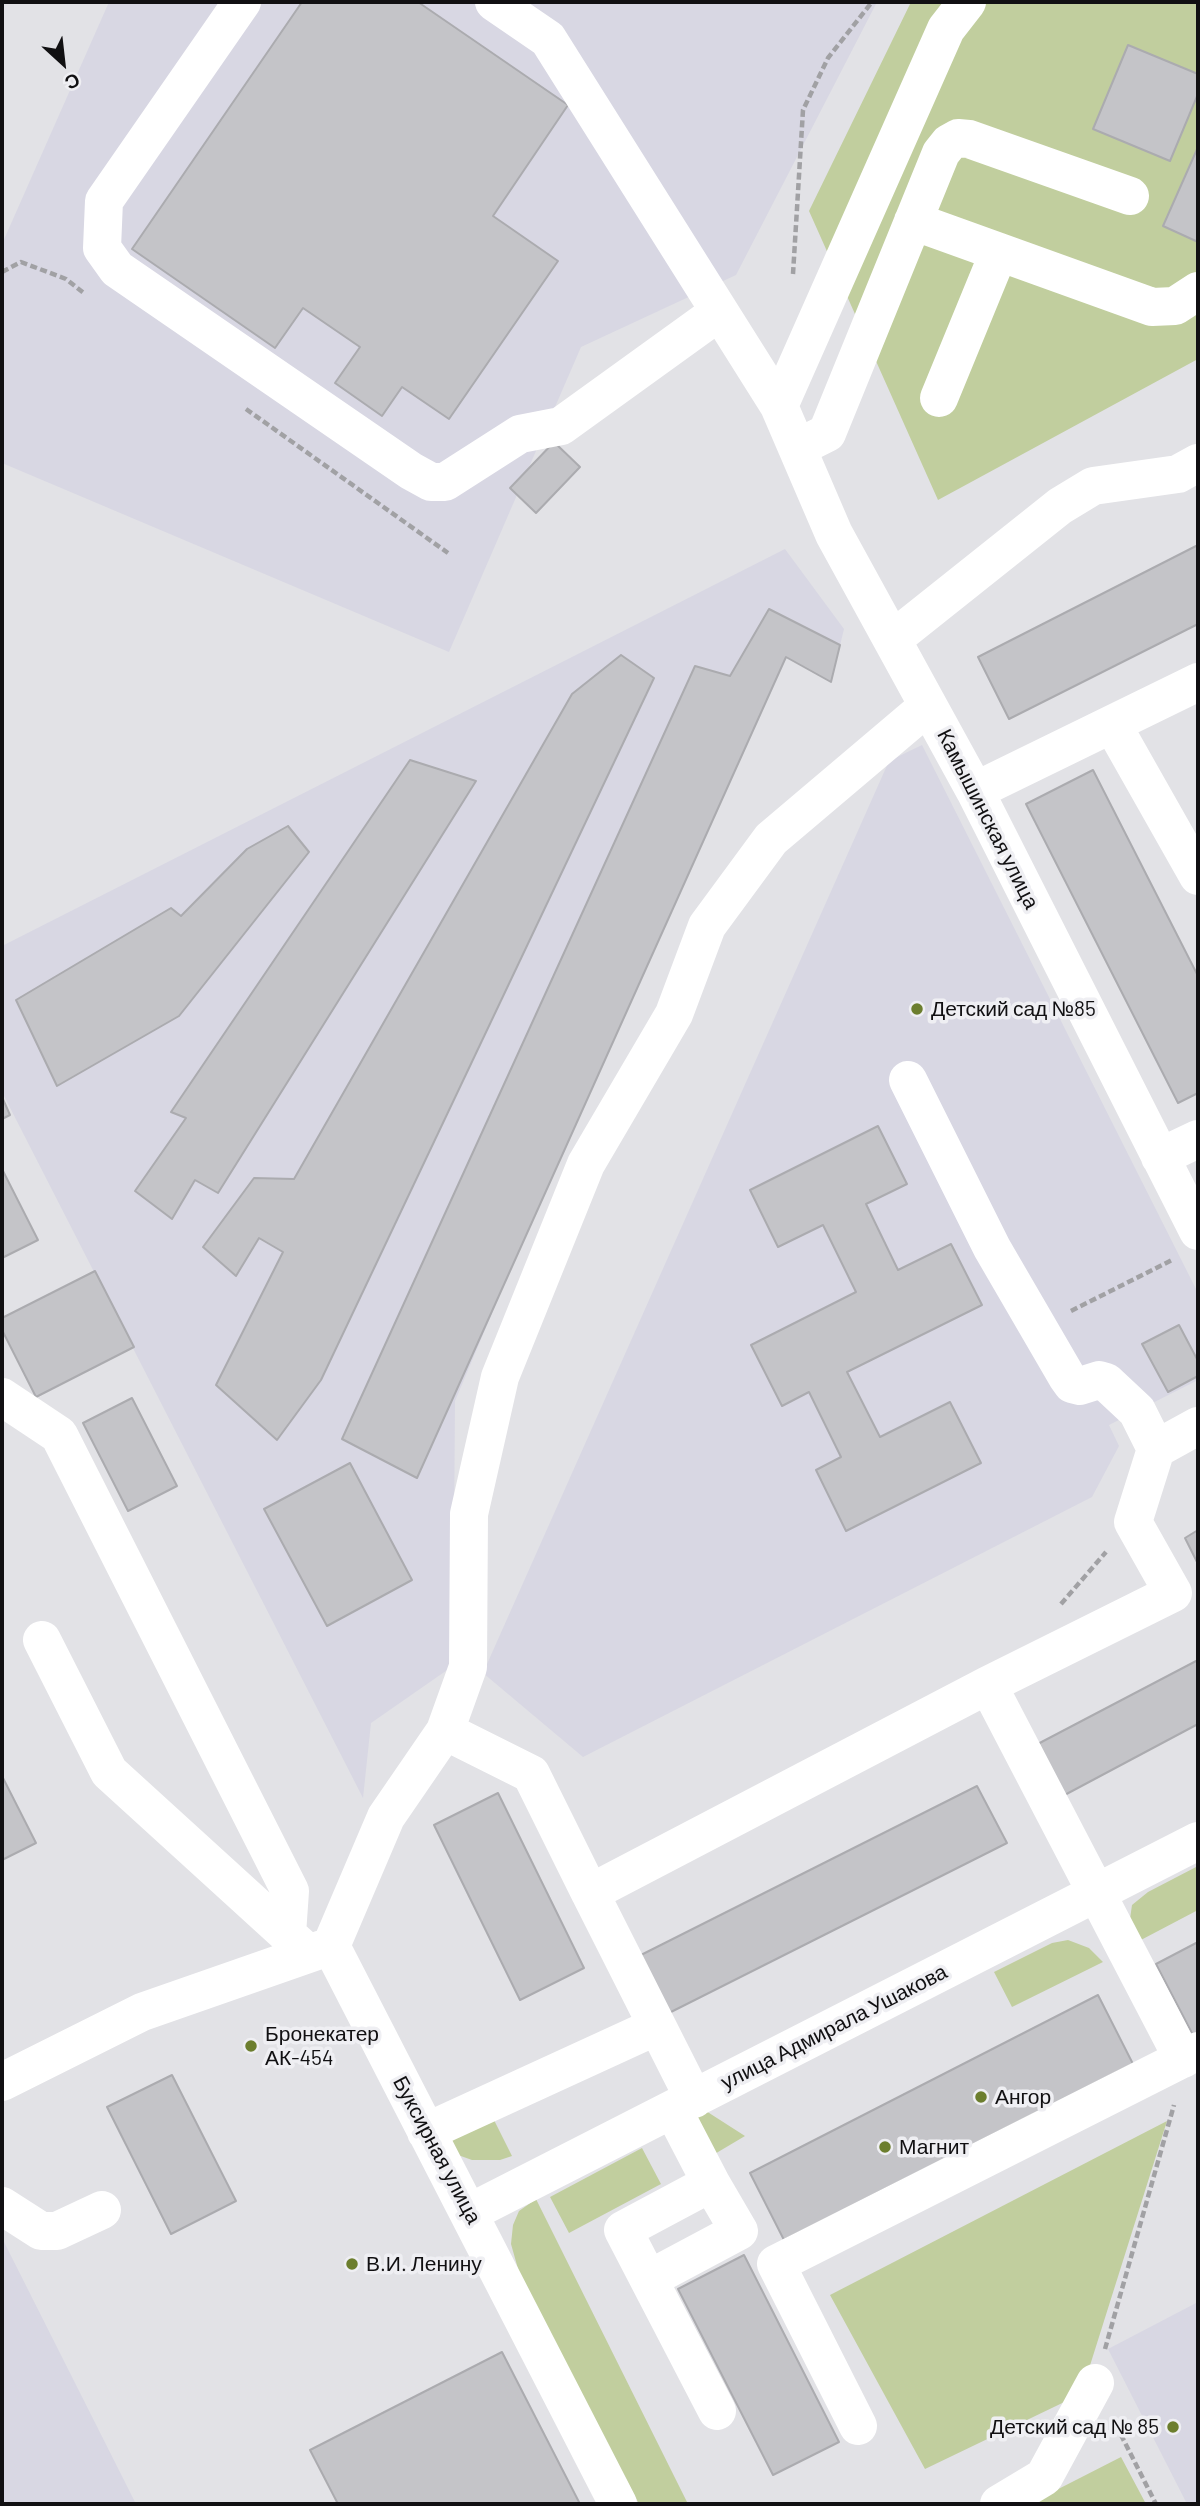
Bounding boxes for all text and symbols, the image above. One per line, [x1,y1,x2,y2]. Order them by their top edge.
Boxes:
north arrow [28,28,98,98]
text: С [61,69,84,96]
street label: Камышинская улица [932,725,1044,913]
place label: Детский сад №85 [931,996,1096,1022]
marker: Детский сад №85 [909,1001,925,1017]
street label: улица Адмирала Ушакова [717,1959,951,2095]
place label: Бронекатер АК-454 [265,2021,379,2071]
marker: Бронекатер АК-454 [243,2038,259,2054]
street label: Буксирная улица [387,2072,487,2228]
place label: Ангор [995,2084,1051,2110]
marker: Ангор [973,2089,989,2105]
place label: Магнит [899,2134,969,2160]
marker: Магнит [877,2139,893,2155]
place label: В.И. Ленину [366,2251,482,2277]
marker: В.И. Ленину [344,2256,360,2272]
place label: Детский сад № 85 [990,2414,1159,2440]
marker: Детский сад № 85 [1165,2419,1181,2435]

